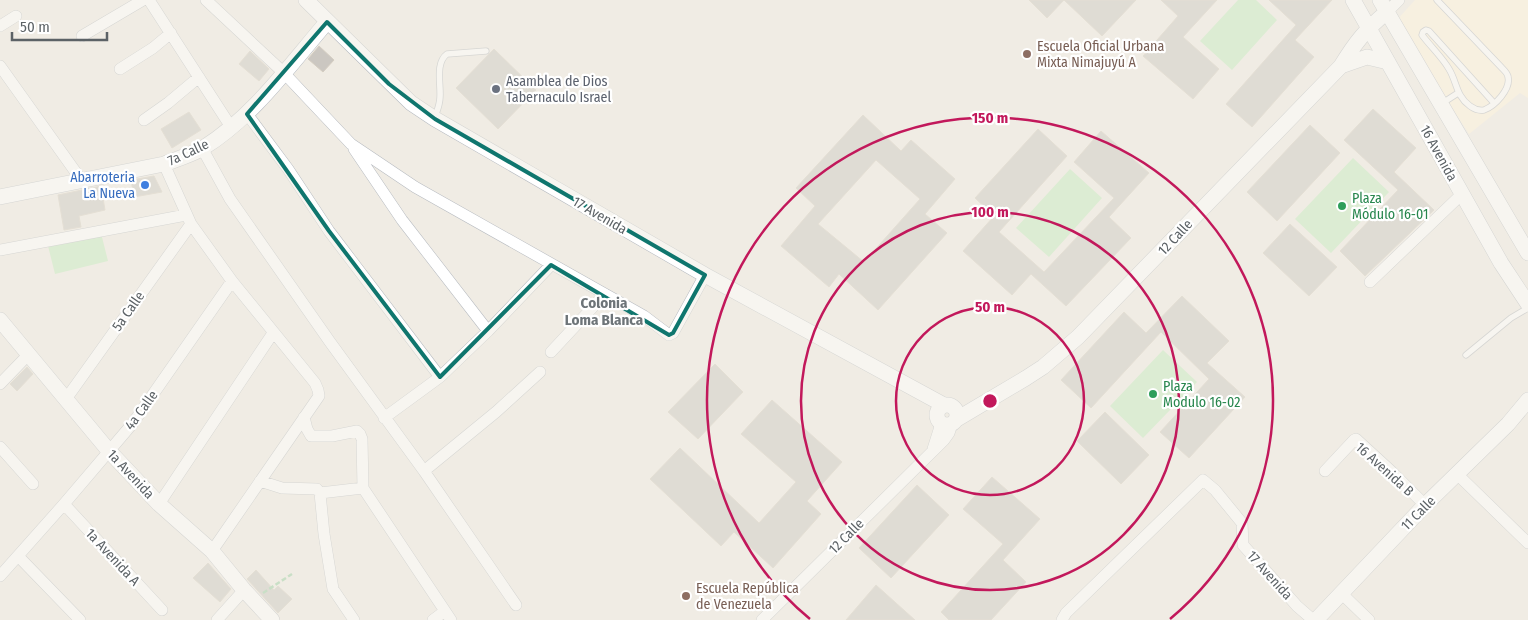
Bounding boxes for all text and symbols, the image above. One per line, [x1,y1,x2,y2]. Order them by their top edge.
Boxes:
scale bar [12,10,108,42]
text: 50 m [20,18,50,36]
place label: Escuela Oficial Urbana Mixta Nimajuyú A [1037,38,1164,71]
marker: Escuela Oficial Urbana Mixta Nimajuyú A [1021,48,1033,60]
place label: Asamblea de Dios Tabernaculo Israel [506,73,611,106]
marker: Asamblea de Dios Tabernaculo Israel [490,83,502,95]
text: 150 m [972,109,1008,127]
street label: 16 Avenida [1416,122,1461,184]
street label: 7a Calle [165,136,212,169]
place label: Abarroteria La Nueva [70,169,135,202]
marker: Abarroteria La Nueva [139,179,151,191]
place label: Plaza Módulo 16-01 [1352,190,1428,223]
street label: 17 Avenida [569,193,630,238]
marker: Plaza Módulo 16-01 [1336,200,1348,212]
text: 100 m [971,203,1009,221]
street label: 12 Calle [1155,216,1196,259]
street label: 5a Calle [109,288,148,334]
district label: Colonia Loma Blanca [565,294,644,329]
text: 50 m [975,298,1005,316]
place label: Plaza Modulo 16-02 [1163,378,1240,411]
street label: 4a Calle [121,387,162,433]
marker: Plaza Modulo 16-02 [1147,388,1159,400]
centre of rings [981,392,999,410]
street label: 16 Avenida B [1352,439,1417,500]
street label: 1a Avenida [103,446,158,503]
street label: 11 Calle [1398,492,1439,534]
street label: 12 Calle [825,515,868,558]
street label: 1a Avenida A [82,525,144,590]
street label: 17 Avenida [1243,547,1296,603]
place label: Escuela República de Venezuela [696,580,799,613]
marker: Escuela República de Venezuela [680,590,692,602]

